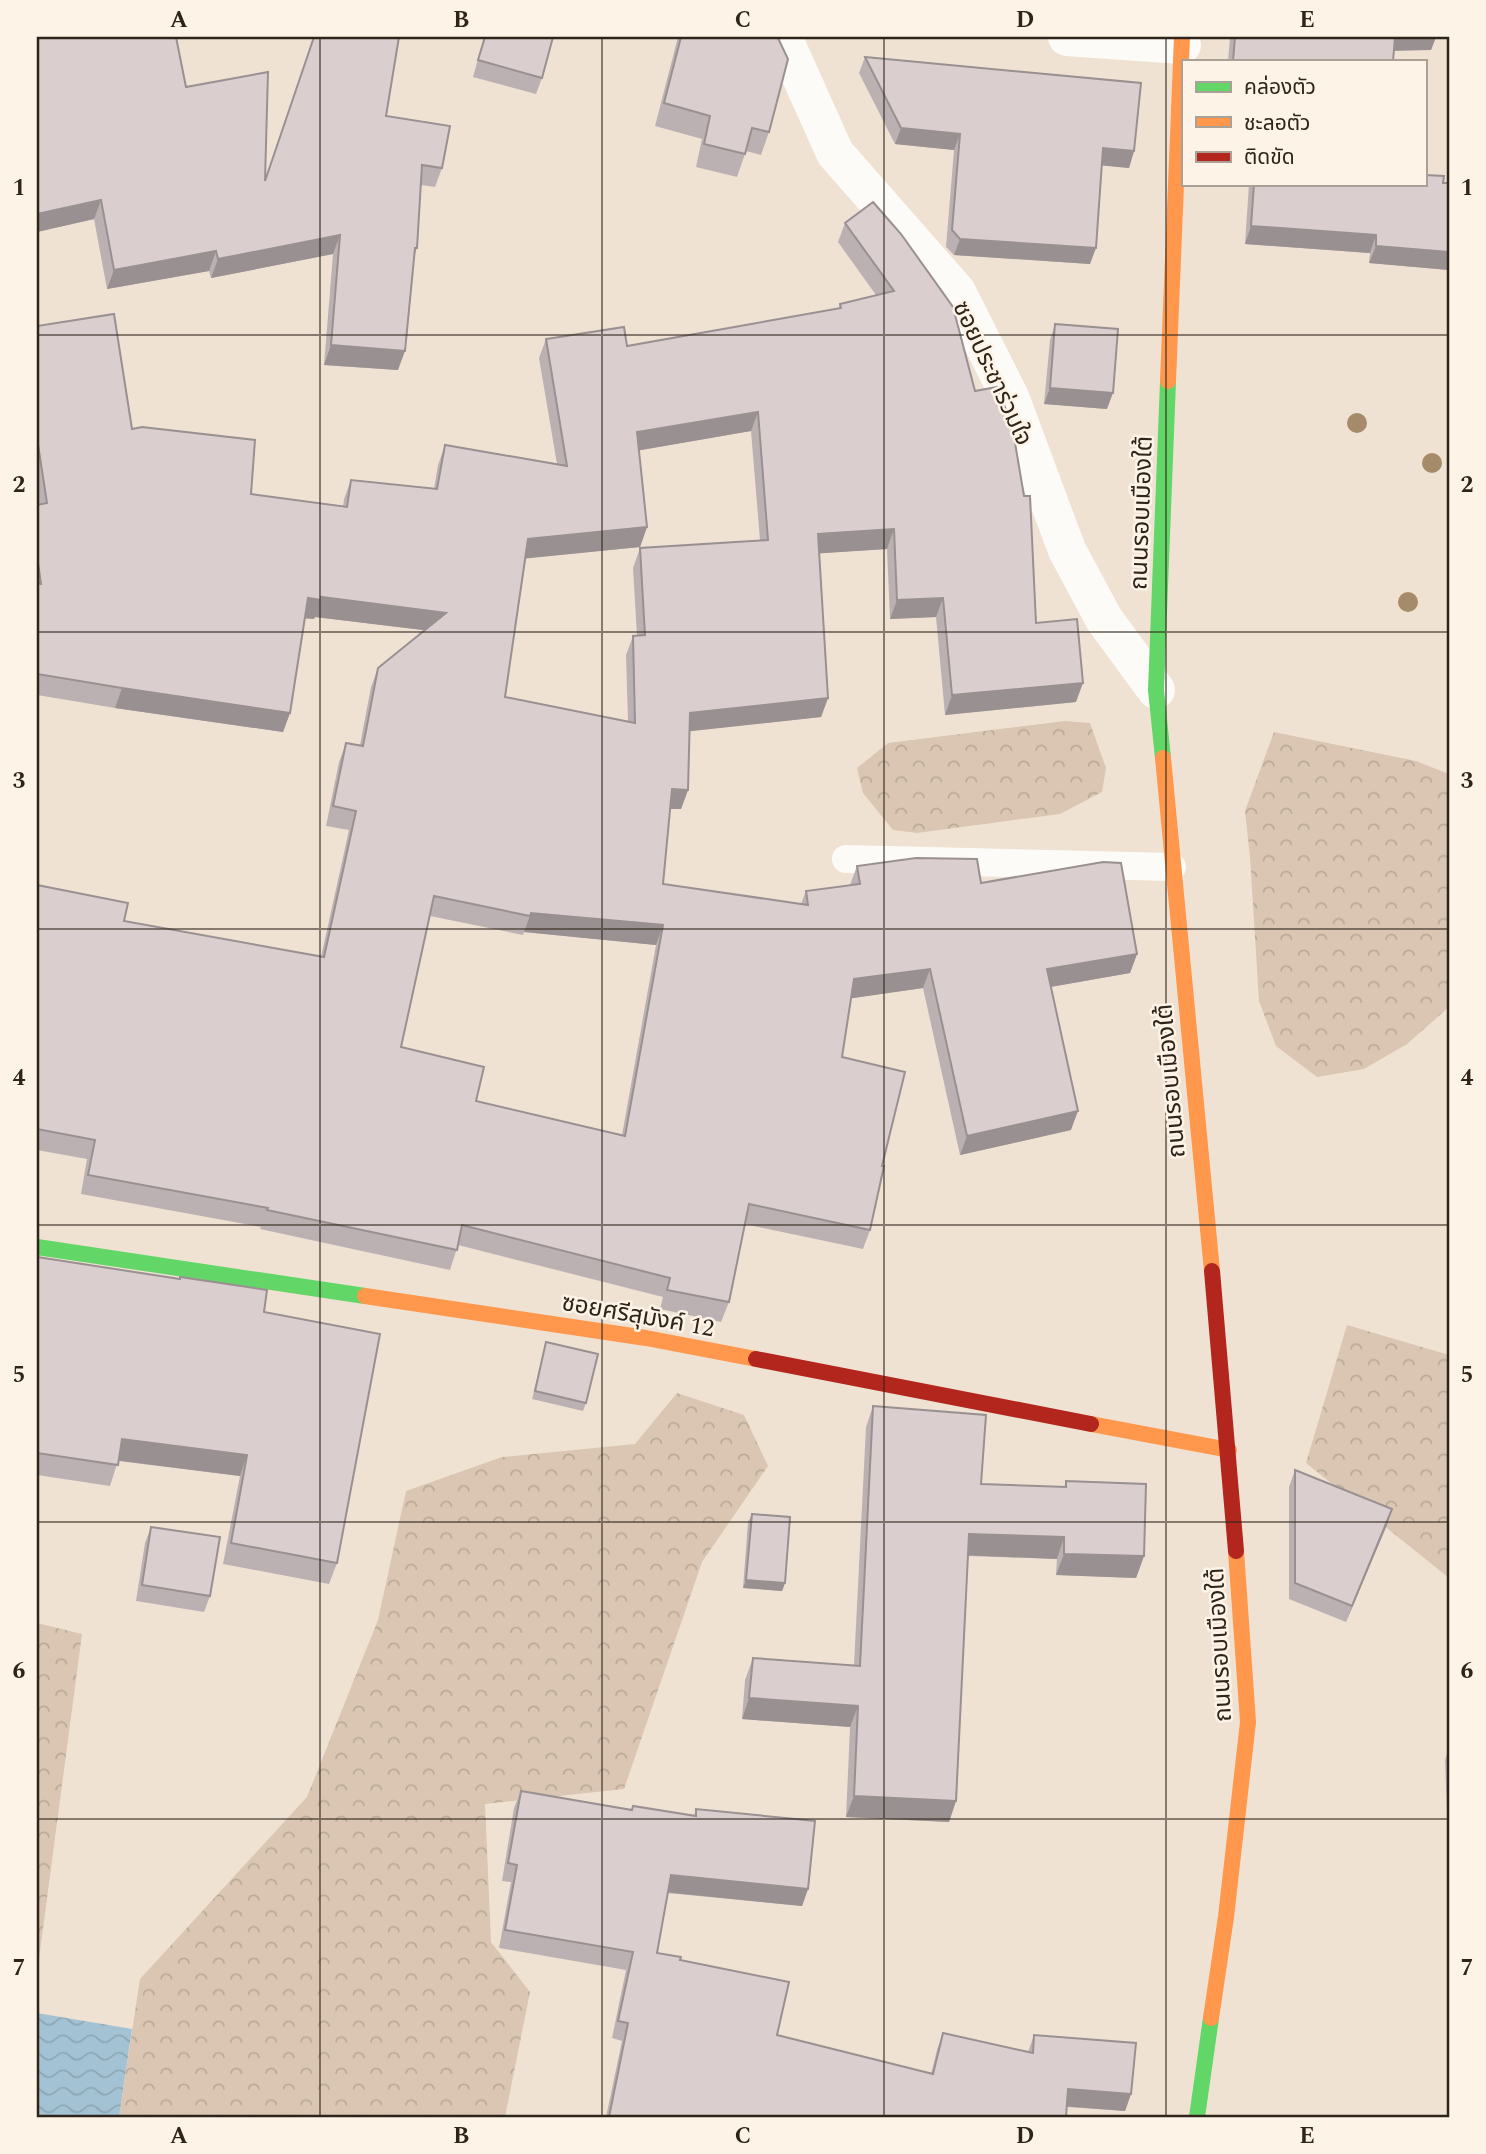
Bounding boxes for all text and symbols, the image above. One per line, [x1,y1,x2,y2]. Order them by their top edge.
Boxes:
text: A [170,3,188,38]
text: B [453,3,469,38]
text: C [735,3,751,38]
text: D [1016,3,1034,38]
text: E [1299,3,1315,38]
legend [1182,60,1426,186]
text: คล่องตัว [1244,72,1316,104]
text: ชะลอตัว [1244,108,1310,140]
text: ติดขัด [1244,142,1295,174]
text: 1 [13,171,25,206]
text: 1 [1461,171,1473,206]
street label: ซอยประชาร่วมใจ [943,295,1041,452]
street label: ถนนรอบเมืองใต้ [1121,435,1163,591]
text: 2 [13,468,26,503]
text: 2 [1461,468,1474,503]
text: 3 [13,764,26,799]
text: 3 [1461,764,1474,799]
street label: ถนนรอบเมืองใต้ [1146,1002,1196,1159]
text: 4 [13,1061,26,1096]
text: 4 [1461,1061,1474,1096]
street label: ซอยศรีสุมังค์ 12 [559,1285,717,1347]
text: 5 [13,1358,25,1393]
text: 5 [1461,1358,1473,1393]
street label: ถนนรอบเมืองใต้ [1198,1567,1242,1723]
text: 6 [13,1654,26,1689]
text: 6 [1461,1654,1474,1689]
text: 7 [13,1951,25,1986]
text: 7 [1461,1951,1473,1986]
text: A [170,2119,188,2154]
text: B [453,2119,469,2154]
text: C [735,2119,751,2154]
text: D [1016,2119,1034,2154]
text: E [1299,2119,1315,2154]

